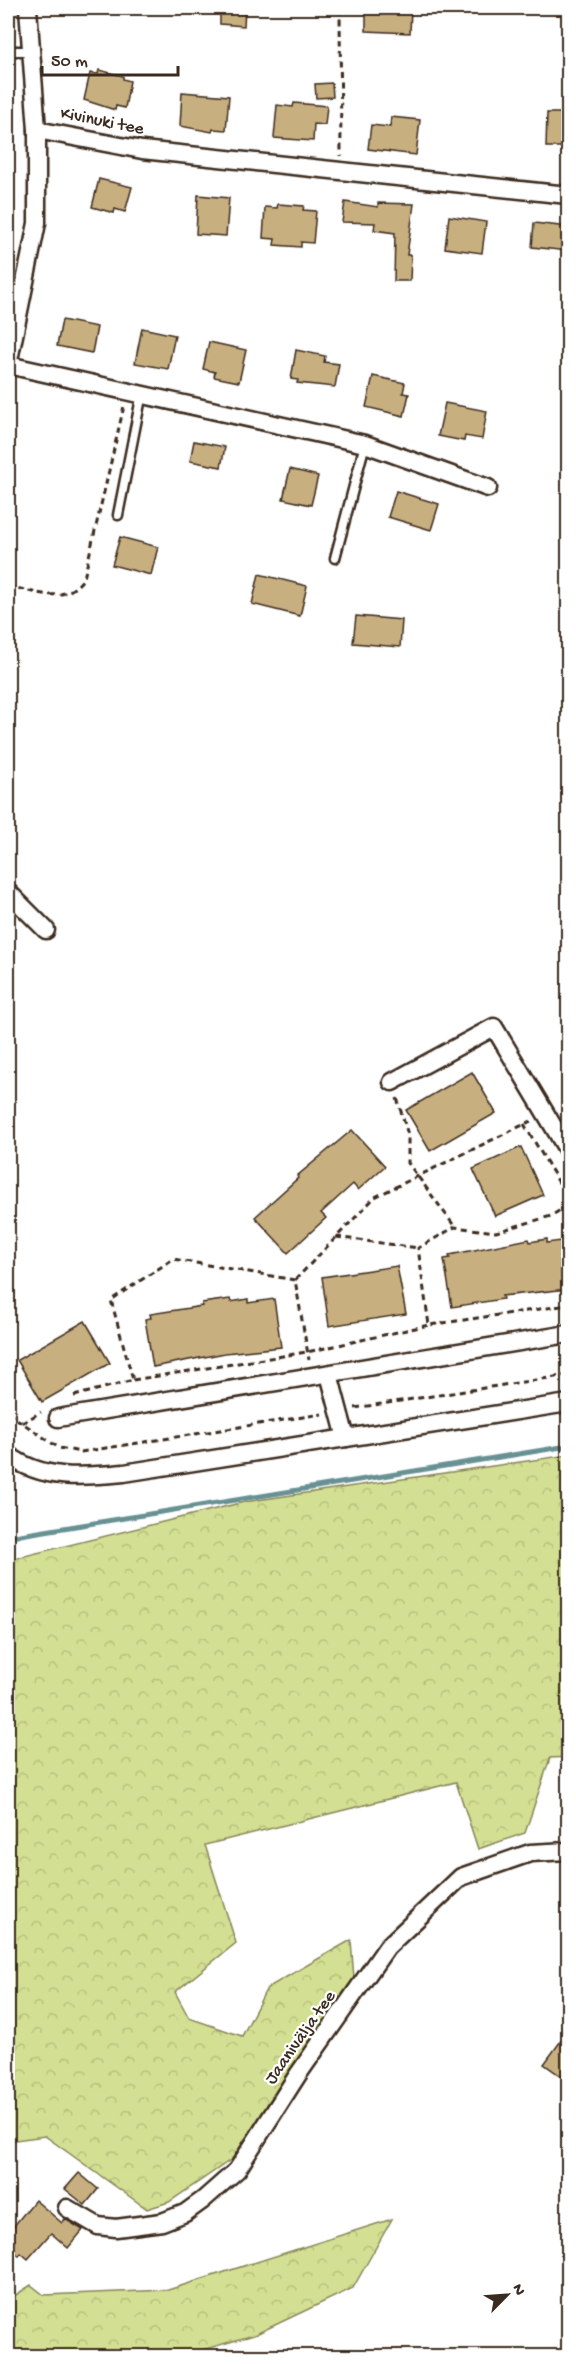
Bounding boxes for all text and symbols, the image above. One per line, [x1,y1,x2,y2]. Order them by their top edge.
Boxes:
scale bar [42,39,178,77]
text: 50 m [51,52,88,73]
street label: Kivinuki tee [58,104,146,141]
street label: Jaanivälja tee [261,1987,341,2089]
north arrow [477,2265,537,2325]
text: N [507,2281,528,2299]

